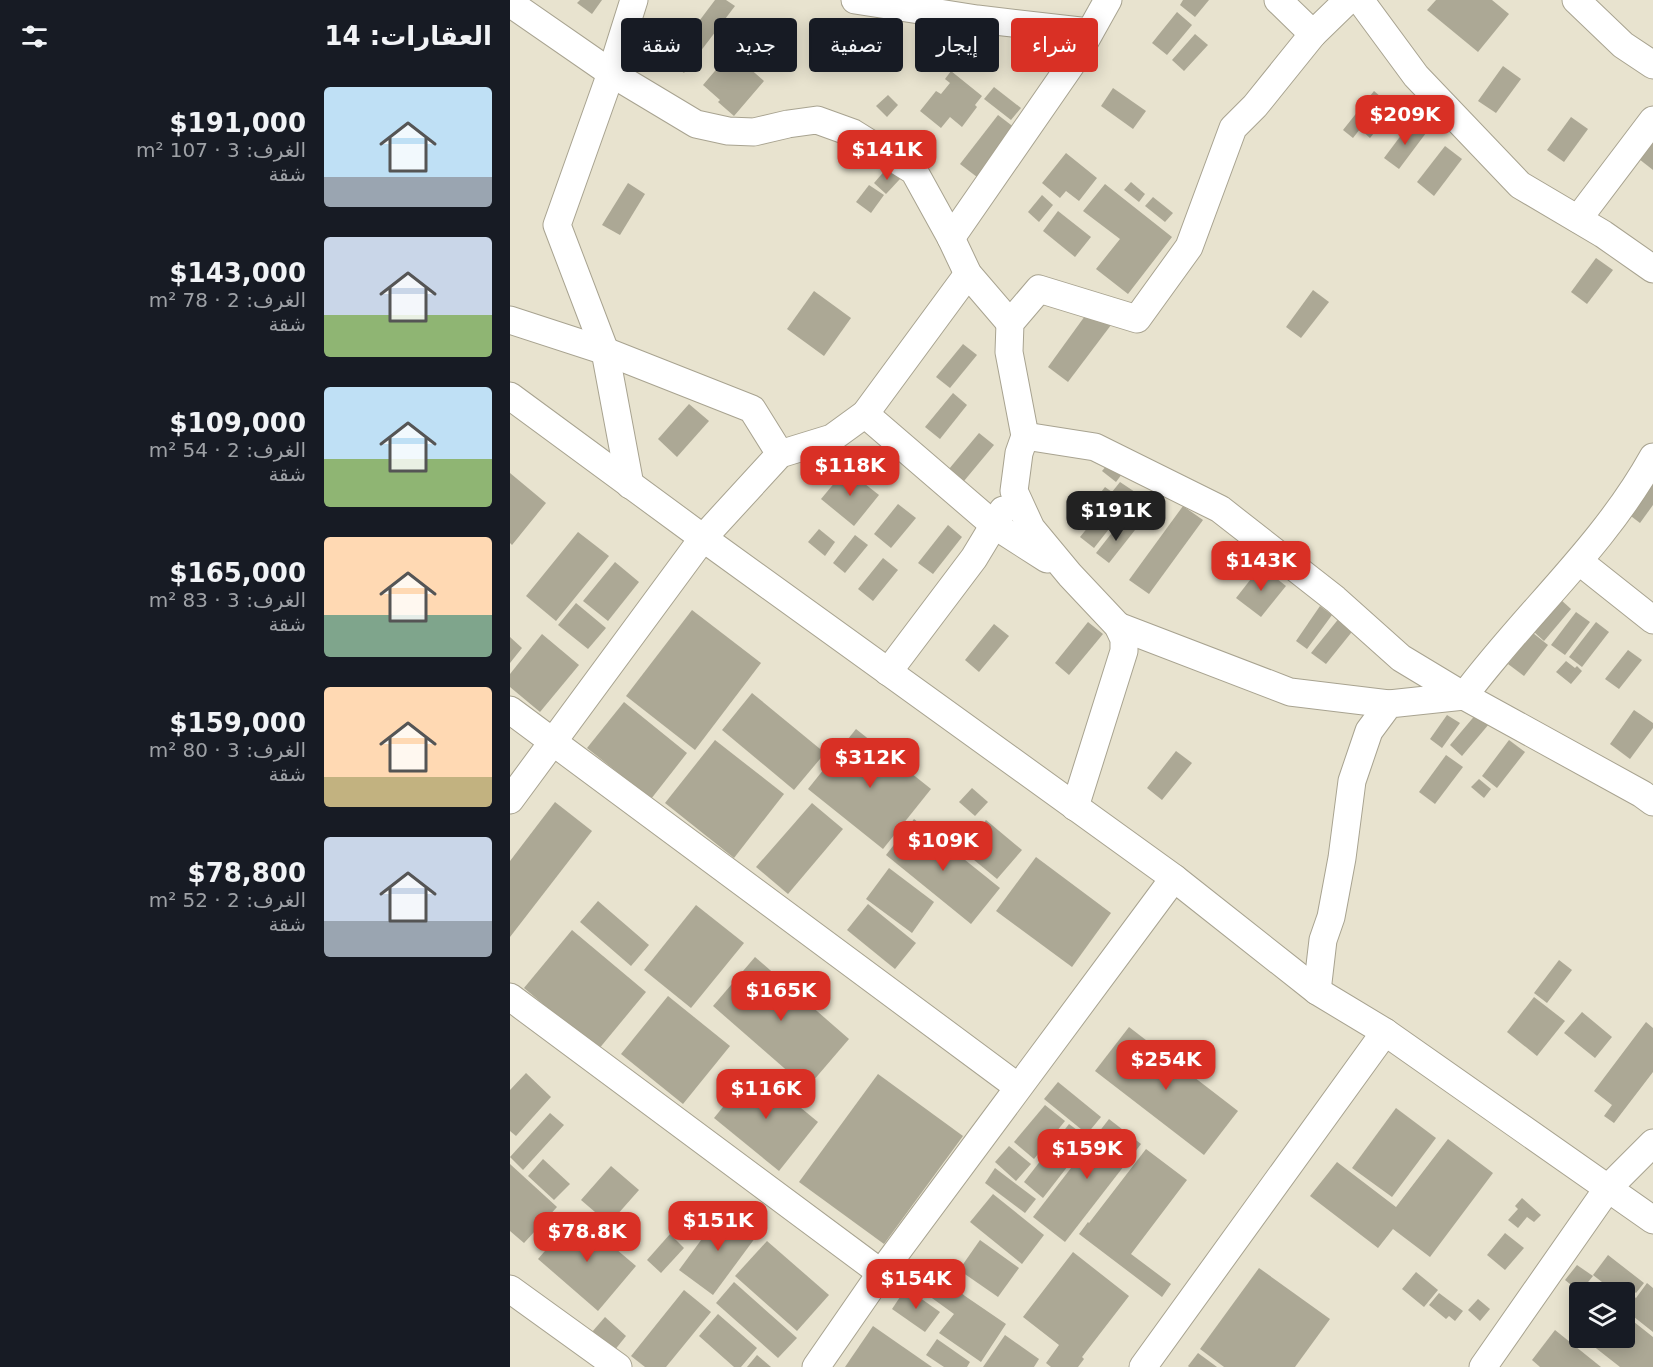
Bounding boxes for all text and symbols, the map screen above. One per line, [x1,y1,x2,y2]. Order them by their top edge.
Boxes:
chip: شقة [621,18,702,72]
chip: جديد [714,18,797,72]
chip: تصفية [809,18,903,72]
chip: إيجار [915,18,999,72]
chip: شراء [1011,18,1098,72]
icon: filters [18,20,51,53]
text: العقارات: 14 [325,21,492,51]
pin: $209K [1363,95,1447,146]
text: $209K [1369,102,1441,126]
text: $191,000 [169,108,306,138]
icon: home [372,111,444,183]
pin: $141K [845,130,929,181]
text: $141K [851,137,923,161]
text: الغرف: 3 · 107 m² [136,138,306,162]
text: شقة [268,162,306,186]
text: $143,000 [169,258,306,288]
icon: home [372,261,444,333]
text: الغرف: 2 · 78 m² [149,288,306,312]
text: شقة [268,312,306,336]
text: $109,000 [169,408,306,438]
icon: home [372,411,444,483]
text: الغرف: 2 · 54 m² [149,438,306,462]
pin: $118K [808,446,892,497]
text: $118K [814,453,886,477]
text: شقة [268,462,306,486]
pin: $191K [1074,491,1158,542]
text: $191K [1080,498,1152,522]
pin: $143K [1219,541,1303,592]
text: $143K [1225,548,1297,572]
text: $165,000 [169,558,306,588]
icon: home [372,561,444,633]
text: الغرف: 3 · 83 m² [149,588,306,612]
text: شقة [268,612,306,636]
text: $159,000 [169,708,306,738]
icon: home [372,711,444,783]
text: الغرف: 3 · 80 m² [149,738,306,762]
pin: $312K [828,738,912,789]
text: $312K [834,745,906,769]
text: شقة [268,762,306,786]
pin: $109K [901,821,985,872]
text: $109K [907,828,979,852]
text: $78,800 [188,858,306,888]
icon: home [372,861,444,933]
text: الغرف: 2 · 52 m² [149,888,306,912]
text: شقة [268,912,306,936]
pin: $165K [739,971,823,1022]
text: $165K [745,978,817,1002]
pin: $254K [1124,1040,1208,1091]
text: $254K [1130,1047,1202,1071]
pin: $116K [724,1069,808,1120]
text: $116K [730,1076,802,1100]
pin: $159K [1045,1129,1129,1180]
text: $159K [1051,1136,1123,1160]
pin: $151K [676,1201,760,1252]
text: $151K [682,1208,754,1232]
pin: $78.8K [538,1212,636,1263]
text: $78.8K [548,1219,626,1243]
pin: $154K [874,1259,958,1310]
text: $154K [880,1266,952,1290]
map controls [1569,1282,1635,1348]
button: layers [1569,1282,1635,1348]

